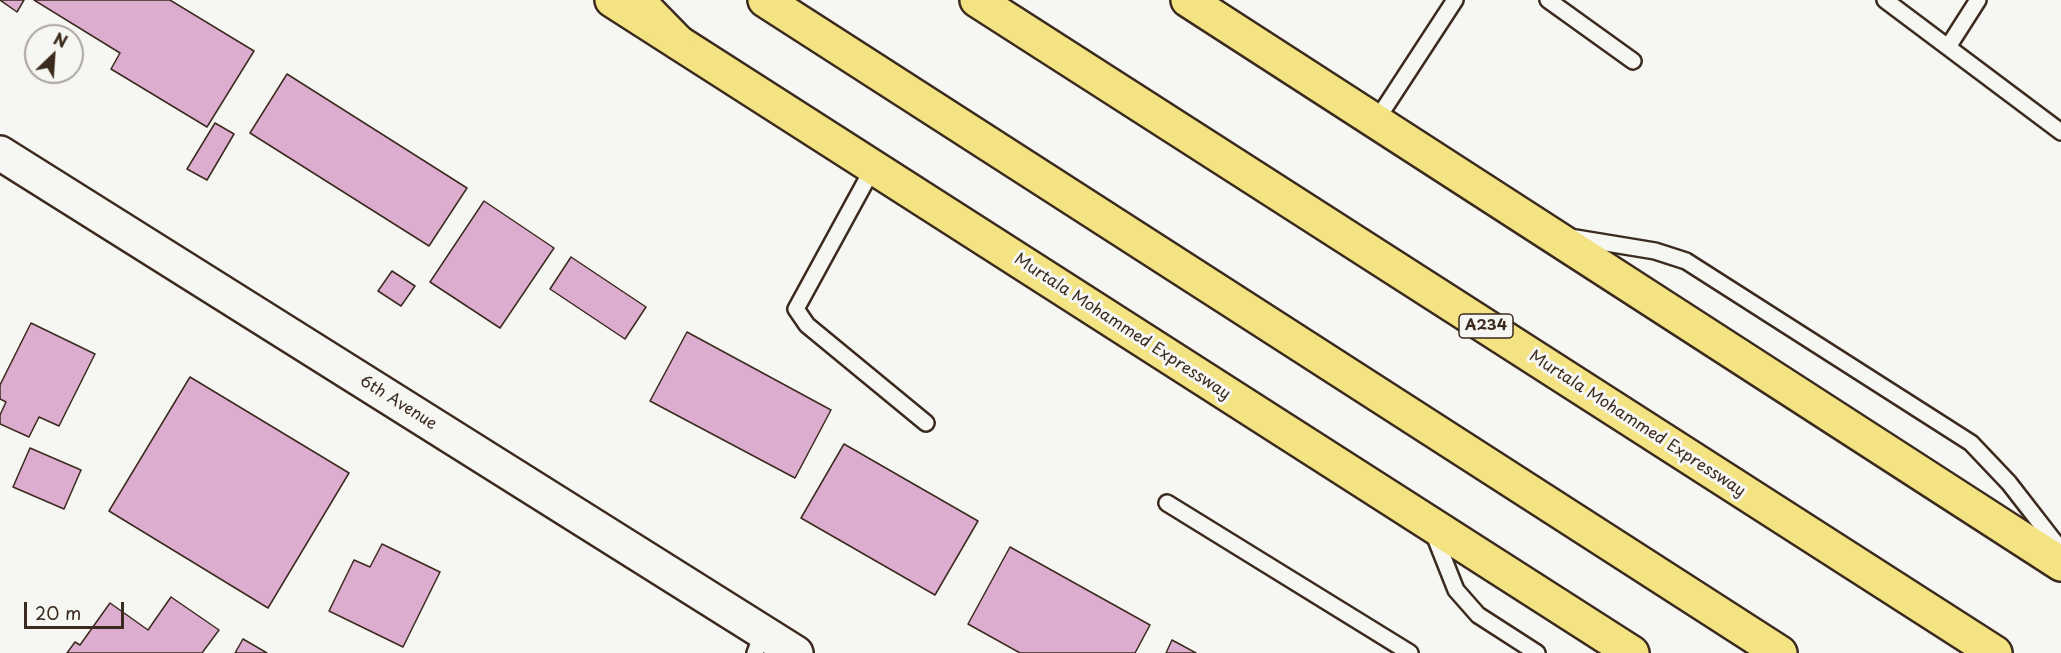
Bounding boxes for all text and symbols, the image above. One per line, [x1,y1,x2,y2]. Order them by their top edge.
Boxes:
north arrow [24,24,84,84]
text: N [50,26,72,53]
street label: Murtala Mohammed Expressway [1010,250,1234,404]
road number: A234 [1459,314,1513,338]
street label: Murtala Mohammed Expressway [1525,347,1749,501]
street label: 6th Avenue [356,372,440,434]
scale bar [27,590,128,628]
text: 20 m [35,599,81,626]

